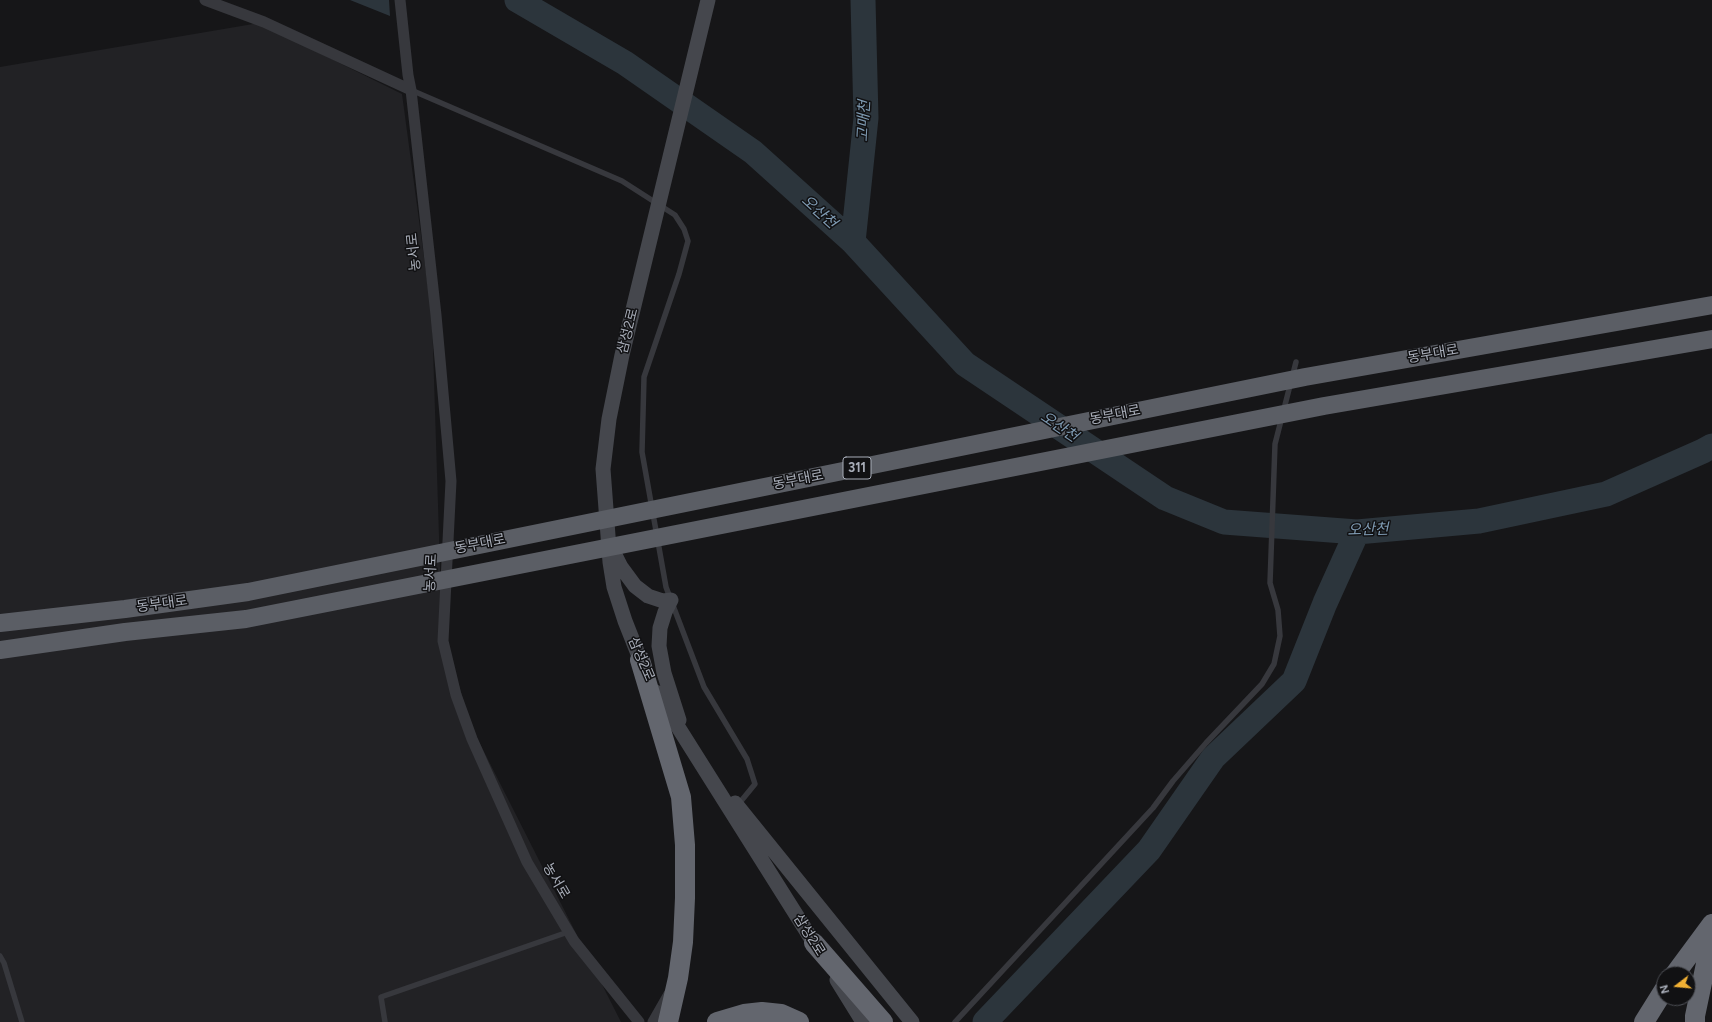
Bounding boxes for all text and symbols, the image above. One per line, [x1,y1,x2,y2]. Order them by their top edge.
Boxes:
water label: 고매천 [854,100,874,142]
water label: 오산천 [798,191,840,233]
street label: 농서로 [404,232,424,272]
street label: 삼성2로 [614,306,642,356]
street label: 동부대로 [1406,341,1460,367]
street label: 동부대로 [1088,402,1142,428]
water label: 오산천 [1037,408,1081,446]
road number: 311 [843,457,871,479]
street label: 동부대로 [771,467,825,493]
water label: 오산천 [1347,520,1389,540]
street label: 동부대로 [453,531,507,557]
street label: 농서로 [422,553,440,593]
street label: 동부대로 [135,592,189,616]
street label: 삼성2로 [624,634,658,684]
street label: 농서로 [539,860,573,902]
street label: 삼성2로 [790,911,828,959]
north arrow [1656,966,1696,1006]
text: N [1658,983,1672,995]

